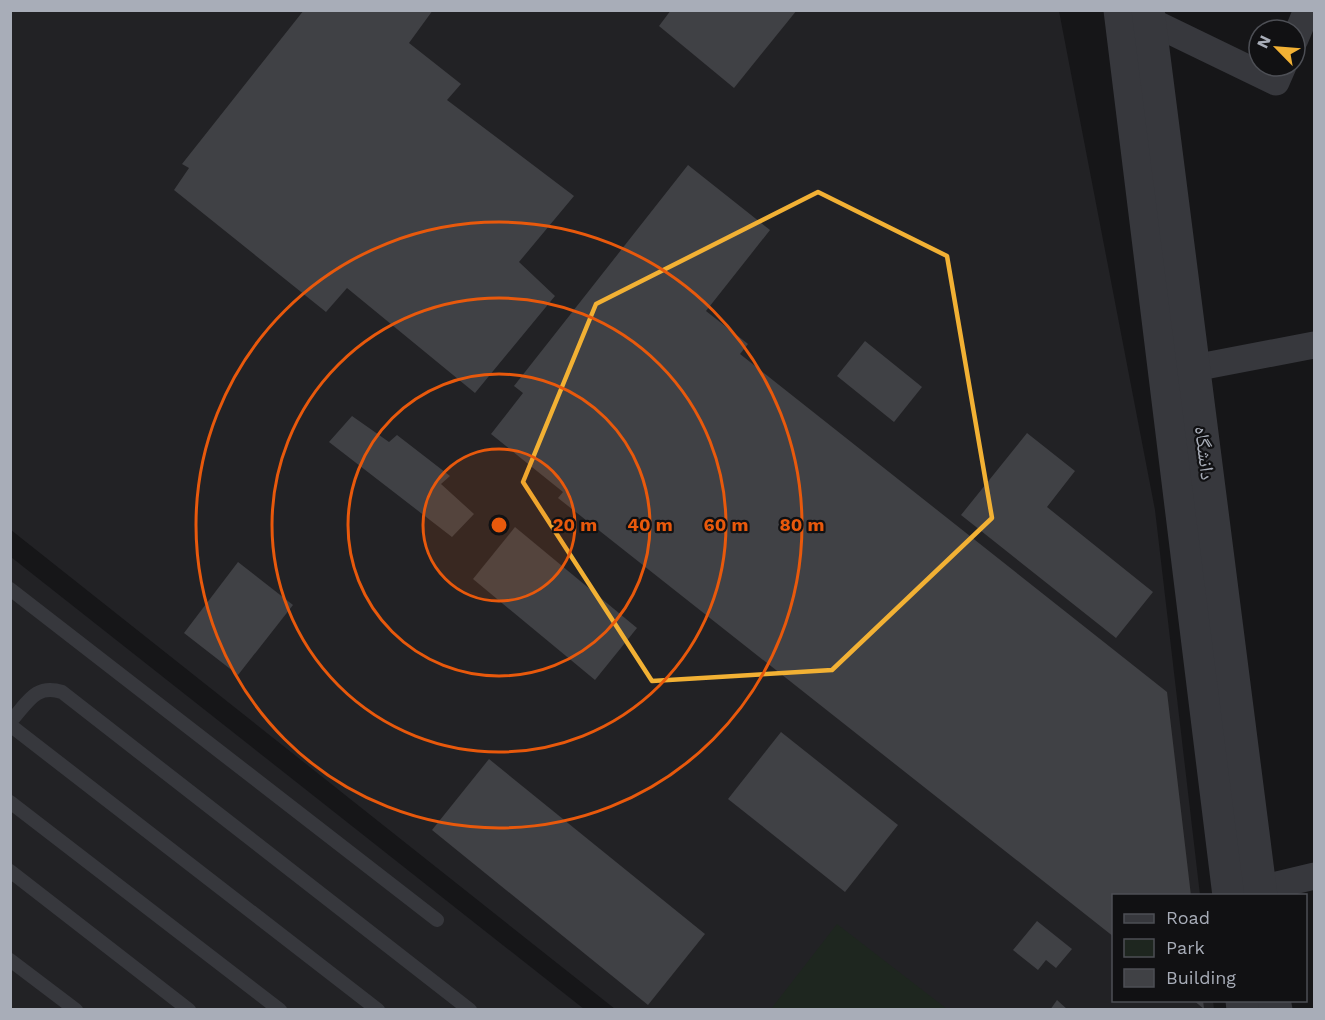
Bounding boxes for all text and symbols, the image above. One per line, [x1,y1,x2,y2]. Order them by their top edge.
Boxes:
north arrow [1247,18,1307,78]
text: N [1253,32,1275,51]
street label: دانشگاه [1190,425,1220,481]
text: 20 m [553,514,597,535]
text: 40 m [627,514,673,535]
text: 60 m [704,514,748,535]
text: 80 m [780,514,824,535]
centre of rings [489,515,509,535]
legend [1112,894,1307,1002]
text: Road [1166,907,1210,928]
text: Park [1166,937,1205,958]
text: Building [1166,967,1236,988]

